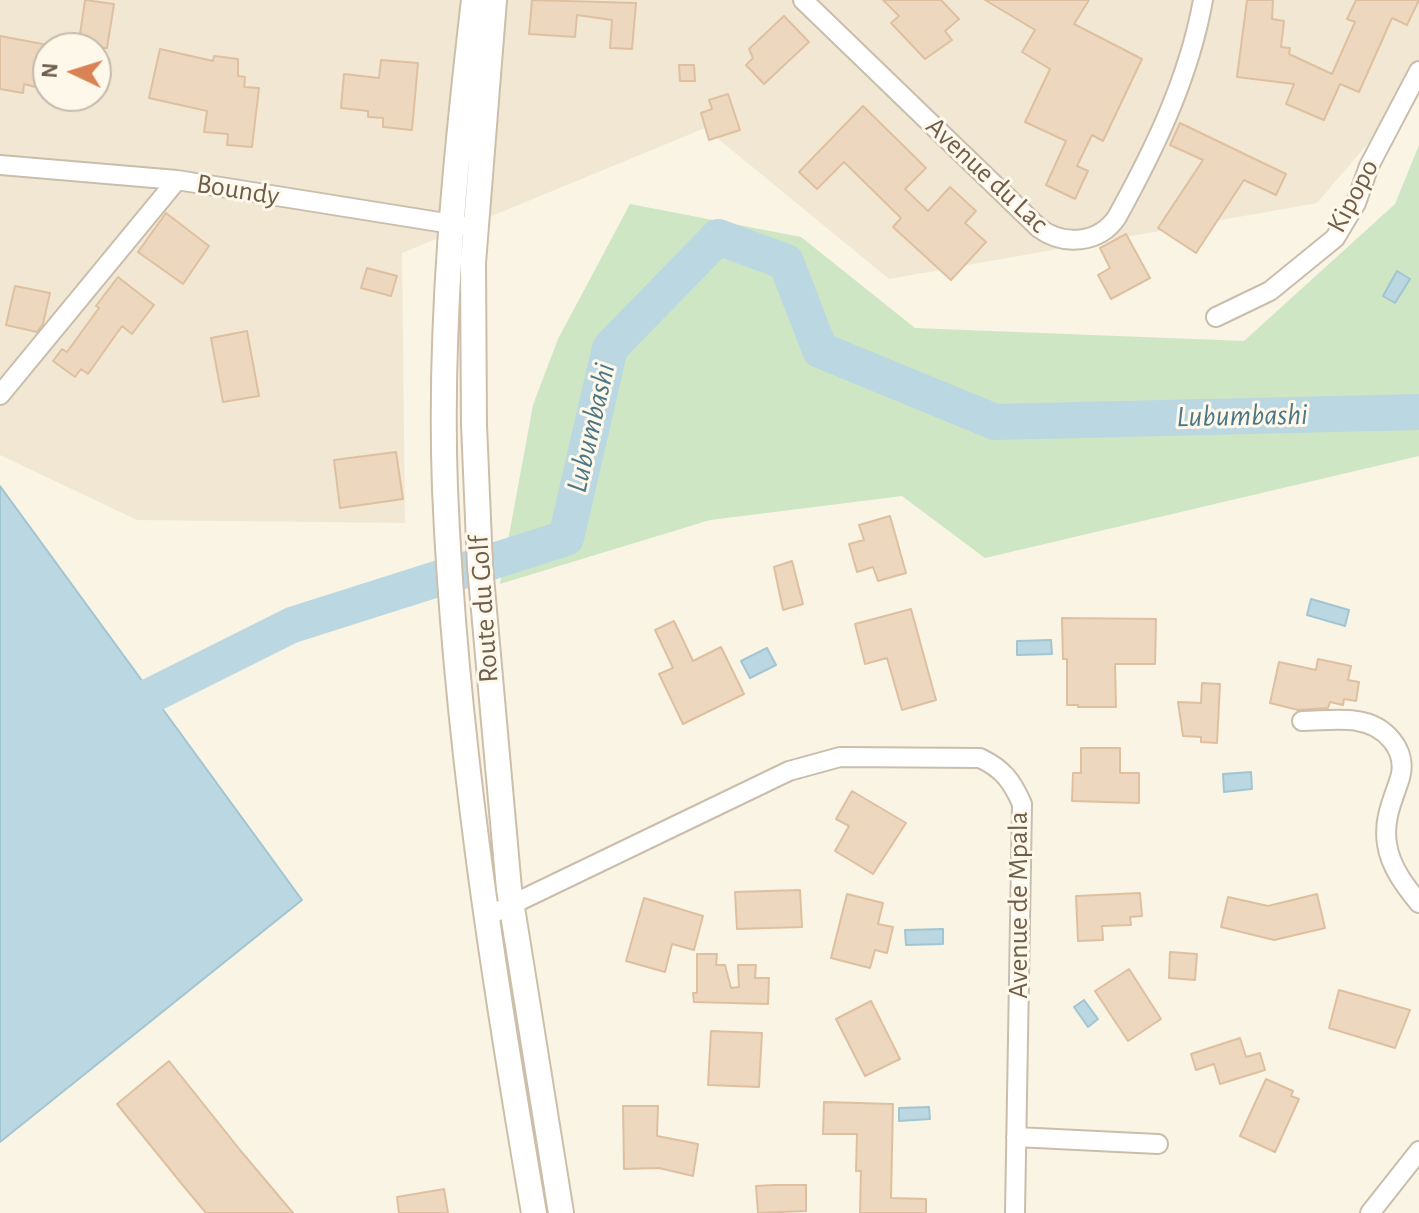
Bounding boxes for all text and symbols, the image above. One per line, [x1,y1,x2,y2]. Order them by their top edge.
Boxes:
north arrow [32,32,112,112]
text: N [39,62,62,79]
street label: Avenue du Lac [919,110,1055,240]
street label: Kipopo [1320,154,1386,238]
street label: Boundy [194,167,282,213]
water label: Lubumbashi [559,360,623,496]
water label: Lubumbashi [1176,397,1308,435]
street label: Route du Golf [462,534,506,684]
street label: Avenue de Mpala [1002,811,1036,999]

